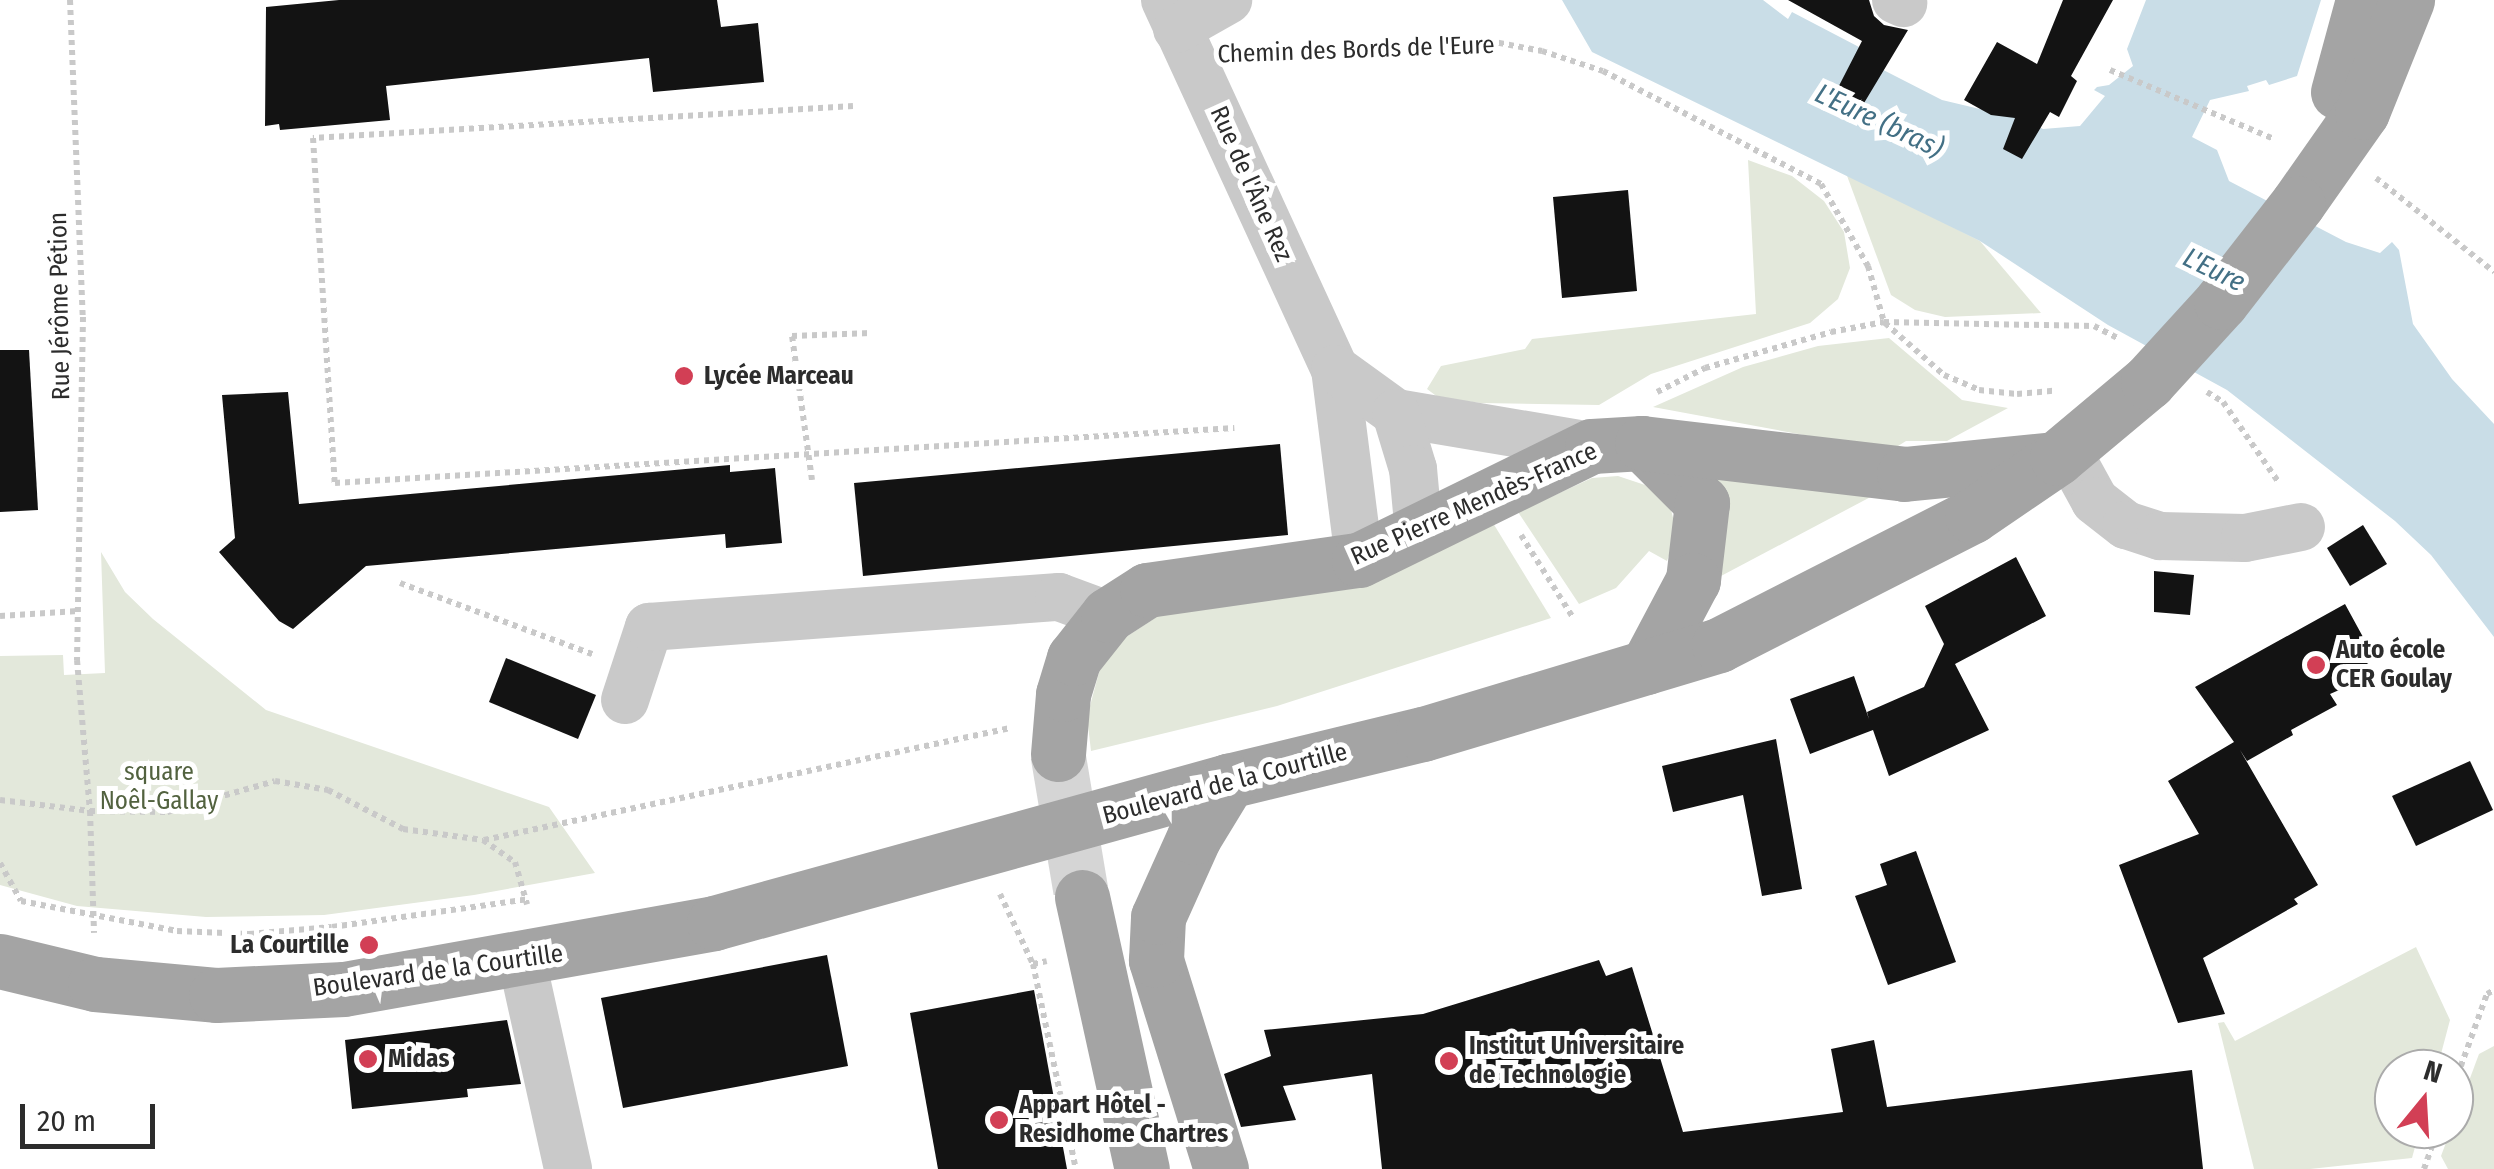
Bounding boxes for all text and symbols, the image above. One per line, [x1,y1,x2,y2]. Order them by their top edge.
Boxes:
street label: Chemin des Bords de l'Eure [1217,30,1495,70]
water label: L'Eure (bras) [1810,77,1948,165]
street label: Rue de l'Âne Rez [1203,102,1299,266]
street label: Rue Jérôme Pétion [43,212,77,400]
water label: L'Eure [2178,241,2250,299]
place label: Lycée Marceau [704,361,854,391]
marker: Lycée Marceau [673,365,695,387]
street label: Rue Pierre Mendès-France [1346,436,1602,572]
place label: Auto école CER Goulay [2336,636,2452,695]
marker: Auto école CER Goulay [2305,654,2327,676]
street label: Boulevard de la Courtille [1099,737,1351,831]
park label: square Noêl-Gallay [100,758,218,817]
place label: La Courtille [230,930,349,960]
marker: La Courtille [358,934,380,956]
street label: Boulevard de la Courtille [311,939,565,1003]
place label: Institut Universitaire de Technologie [1469,1032,1684,1091]
place label: Midas [388,1044,449,1074]
marker: Midas [357,1048,379,1070]
north arrow [2374,1049,2474,1149]
marker: Institut Universitaire de Technologie [1438,1050,1460,1072]
text: N [2420,1054,2446,1090]
scale bar [25,1084,160,1146]
place label: Appart Hôtel - Residhome Chartres [1019,1091,1228,1150]
text: 20 m [37,1103,96,1139]
marker: Appart Hôtel - Residhome Chartres [988,1109,1010,1131]

